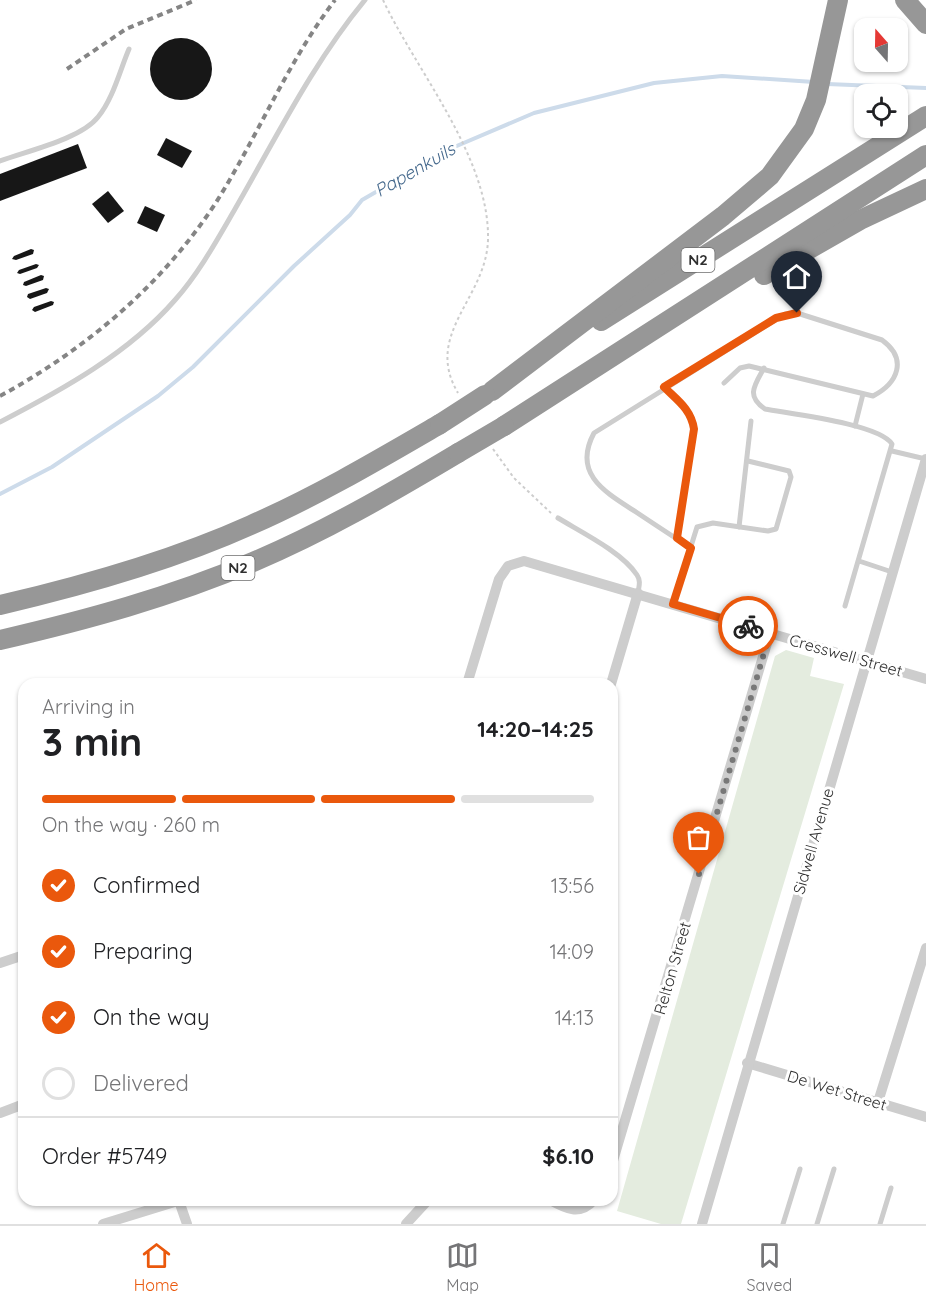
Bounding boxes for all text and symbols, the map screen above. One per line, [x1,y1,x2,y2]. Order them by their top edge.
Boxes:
north arrow [854,18,908,72]
map controls [854,18,908,138]
button: locate [854,84,908,138]
water label: Papenkuils [370,137,460,202]
road number: N2 [682,248,714,272]
pin [771,251,822,313]
icon: home [780,260,813,293]
road number: N2 [222,556,254,580]
courier [718,596,778,656]
icon: bike [732,610,765,643]
street label: Cresswell Street [787,629,905,681]
text: Arriving in [42,694,135,719]
text: 14:20–14:25 [477,715,594,743]
text: 3 min [42,717,142,766]
street label: Sidwell Avenue [788,786,838,896]
text: On the way · 260 m [42,812,220,837]
pin [673,812,724,874]
icon: bag [682,821,715,854]
icon: check [42,869,75,902]
text: Confirmed [93,871,200,899]
text: 13:56 [551,873,594,898]
street label: Relton Street [649,919,695,1017]
icon: check [42,935,75,968]
text: Preparing [93,937,193,965]
text: 14:09 [550,939,594,964]
icon: check [42,1001,75,1034]
text: On the way [93,1003,209,1031]
text: 14:13 [555,1005,594,1030]
street label: De Wet Street [785,1065,889,1115]
text: Delivered [93,1069,189,1097]
text: Order #5749 [42,1142,167,1170]
text: $6.10 [542,1142,594,1170]
tab: Home [134,1239,179,1295]
tab: Map [446,1239,479,1295]
tab: Saved [747,1239,792,1295]

